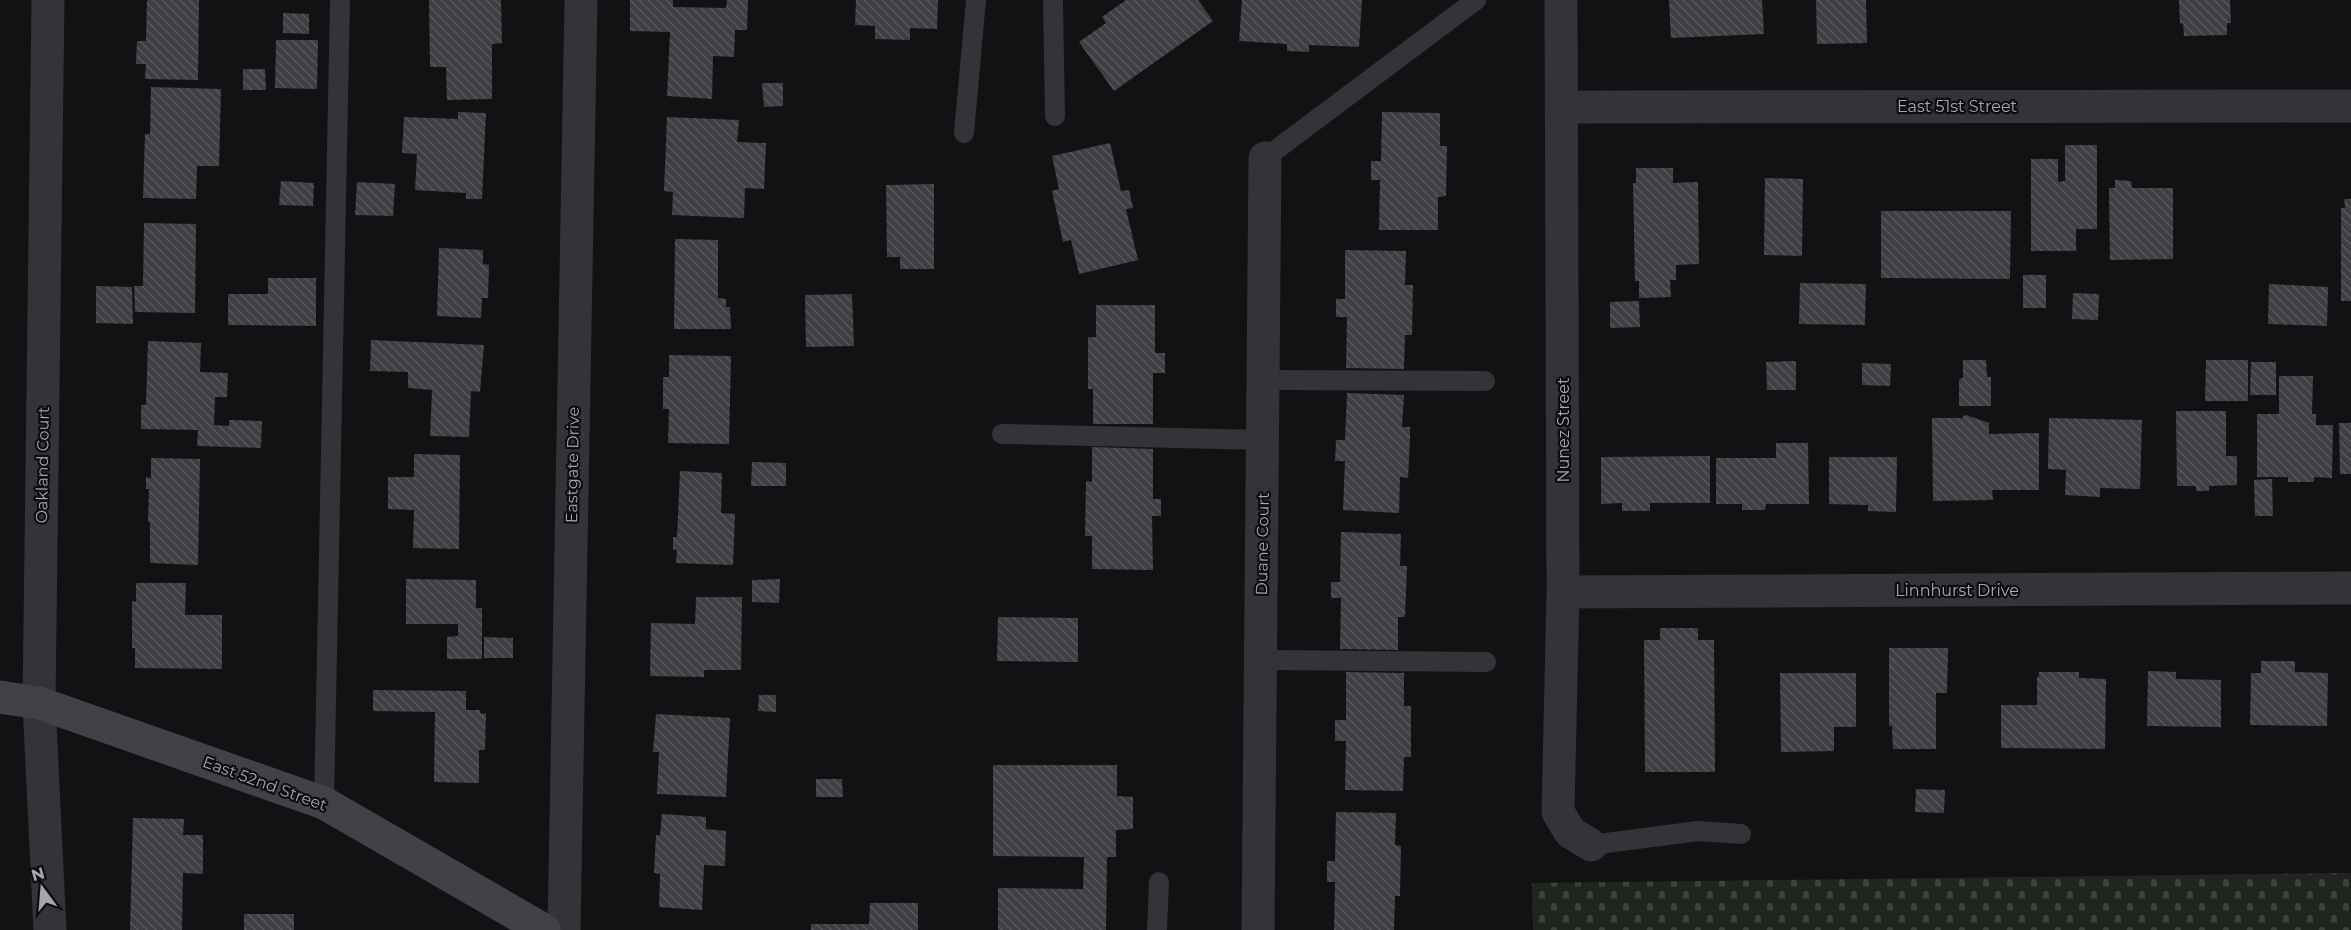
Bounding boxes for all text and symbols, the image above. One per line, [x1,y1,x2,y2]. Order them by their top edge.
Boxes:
street label: East 51st Street [1897,97,2018,116]
street label: Nunez Street [1554,377,1573,482]
street label: Oakland Court [32,406,53,524]
street label: Eastgate Drive [562,407,583,523]
street label: Duane Court [1252,492,1273,596]
street label: Linnhurst Drive [1895,581,2019,600]
street label: East 52nd Street [200,752,330,815]
north arrow [12,858,72,918]
text: N [29,863,47,885]

